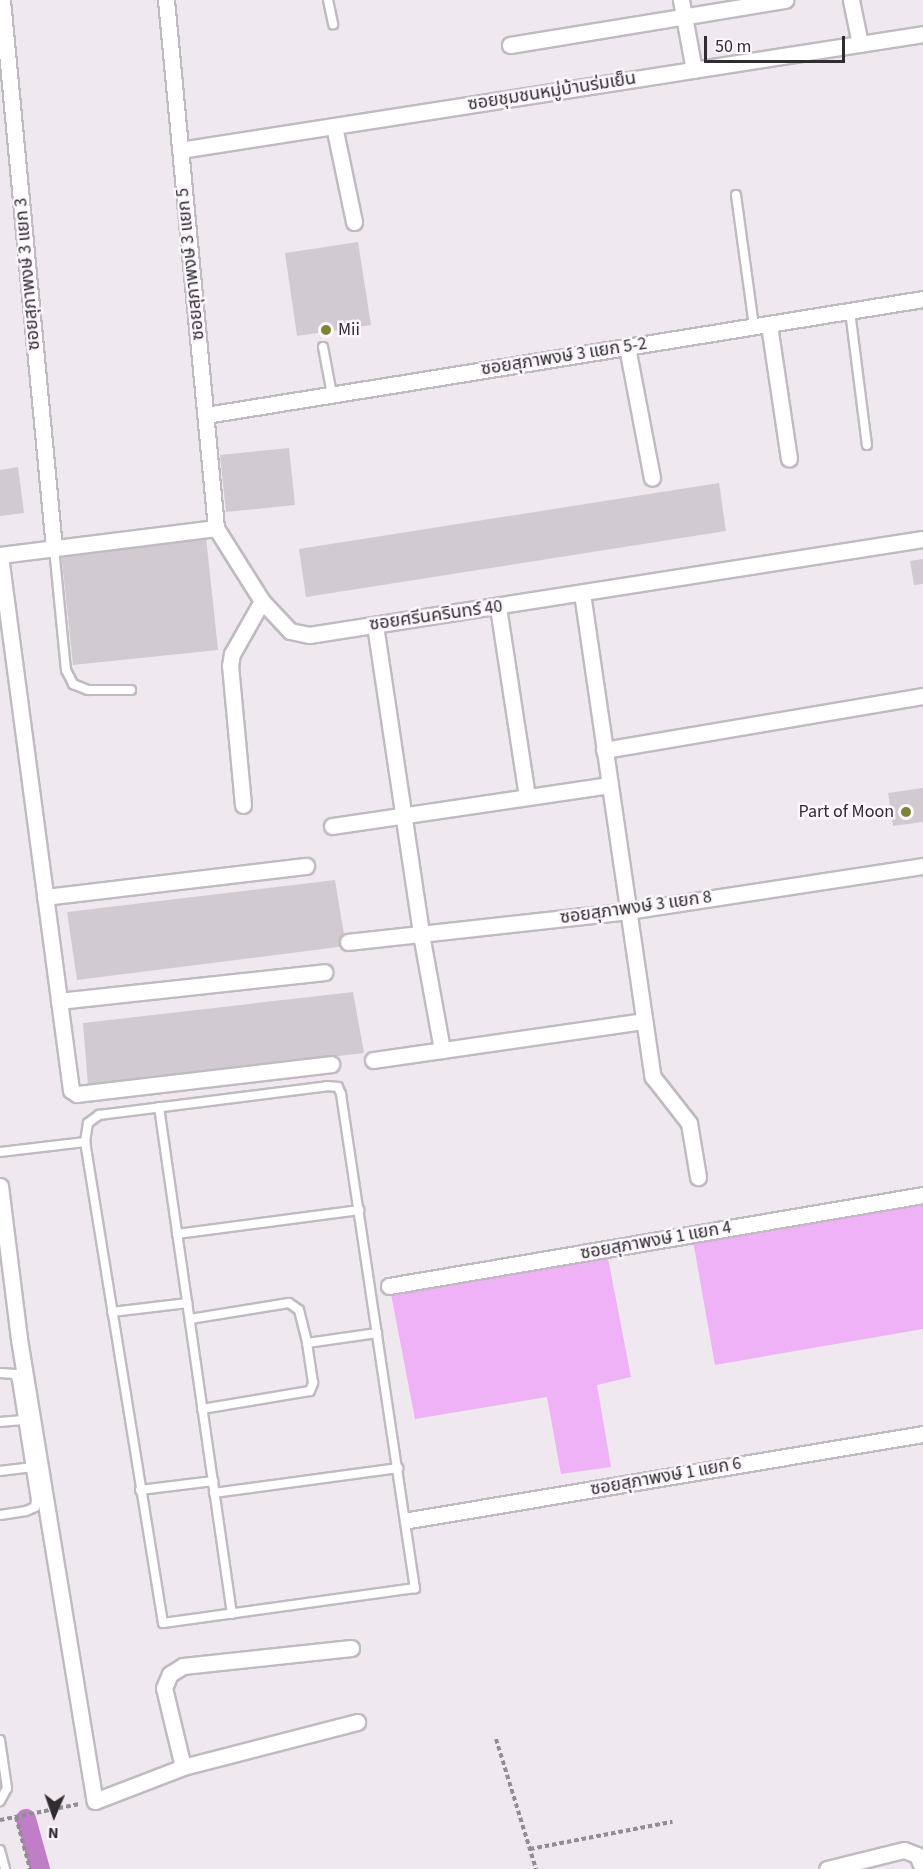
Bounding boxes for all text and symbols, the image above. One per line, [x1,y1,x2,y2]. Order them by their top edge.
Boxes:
scale bar [707,24,848,62]
text: 50 m [715,34,751,59]
street label: ซอยชุมชนหมู่บ้านร่มเย็น [466,68,638,116]
street label: ซอยสุภาพงษ์ 3 แยก 5 [172,187,210,341]
street label: ซอยสุภาพงษ์ 3 แยก 3 [11,197,45,351]
place label: Mii [338,319,360,341]
marker: Mii [319,323,333,337]
street label: ซอยสุภาพงษ์ 3 แยก 5-2 [480,333,648,381]
street label: ซอยศรีนครินทร์ 40 [368,596,504,636]
place label: Part of Moon [799,801,894,823]
marker: Part of Moon [899,805,913,819]
street label: ซอยสุภาพงษ์ 3 แยก 8 [559,887,713,929]
street label: ซอยสุภาพงษ์ 1 แยก 4 [579,1217,733,1265]
street label: ซอยสุภาพงษ์ 1 แยก 6 [589,1453,743,1501]
north arrow [24,1785,84,1845]
text: N [48,1822,59,1844]

